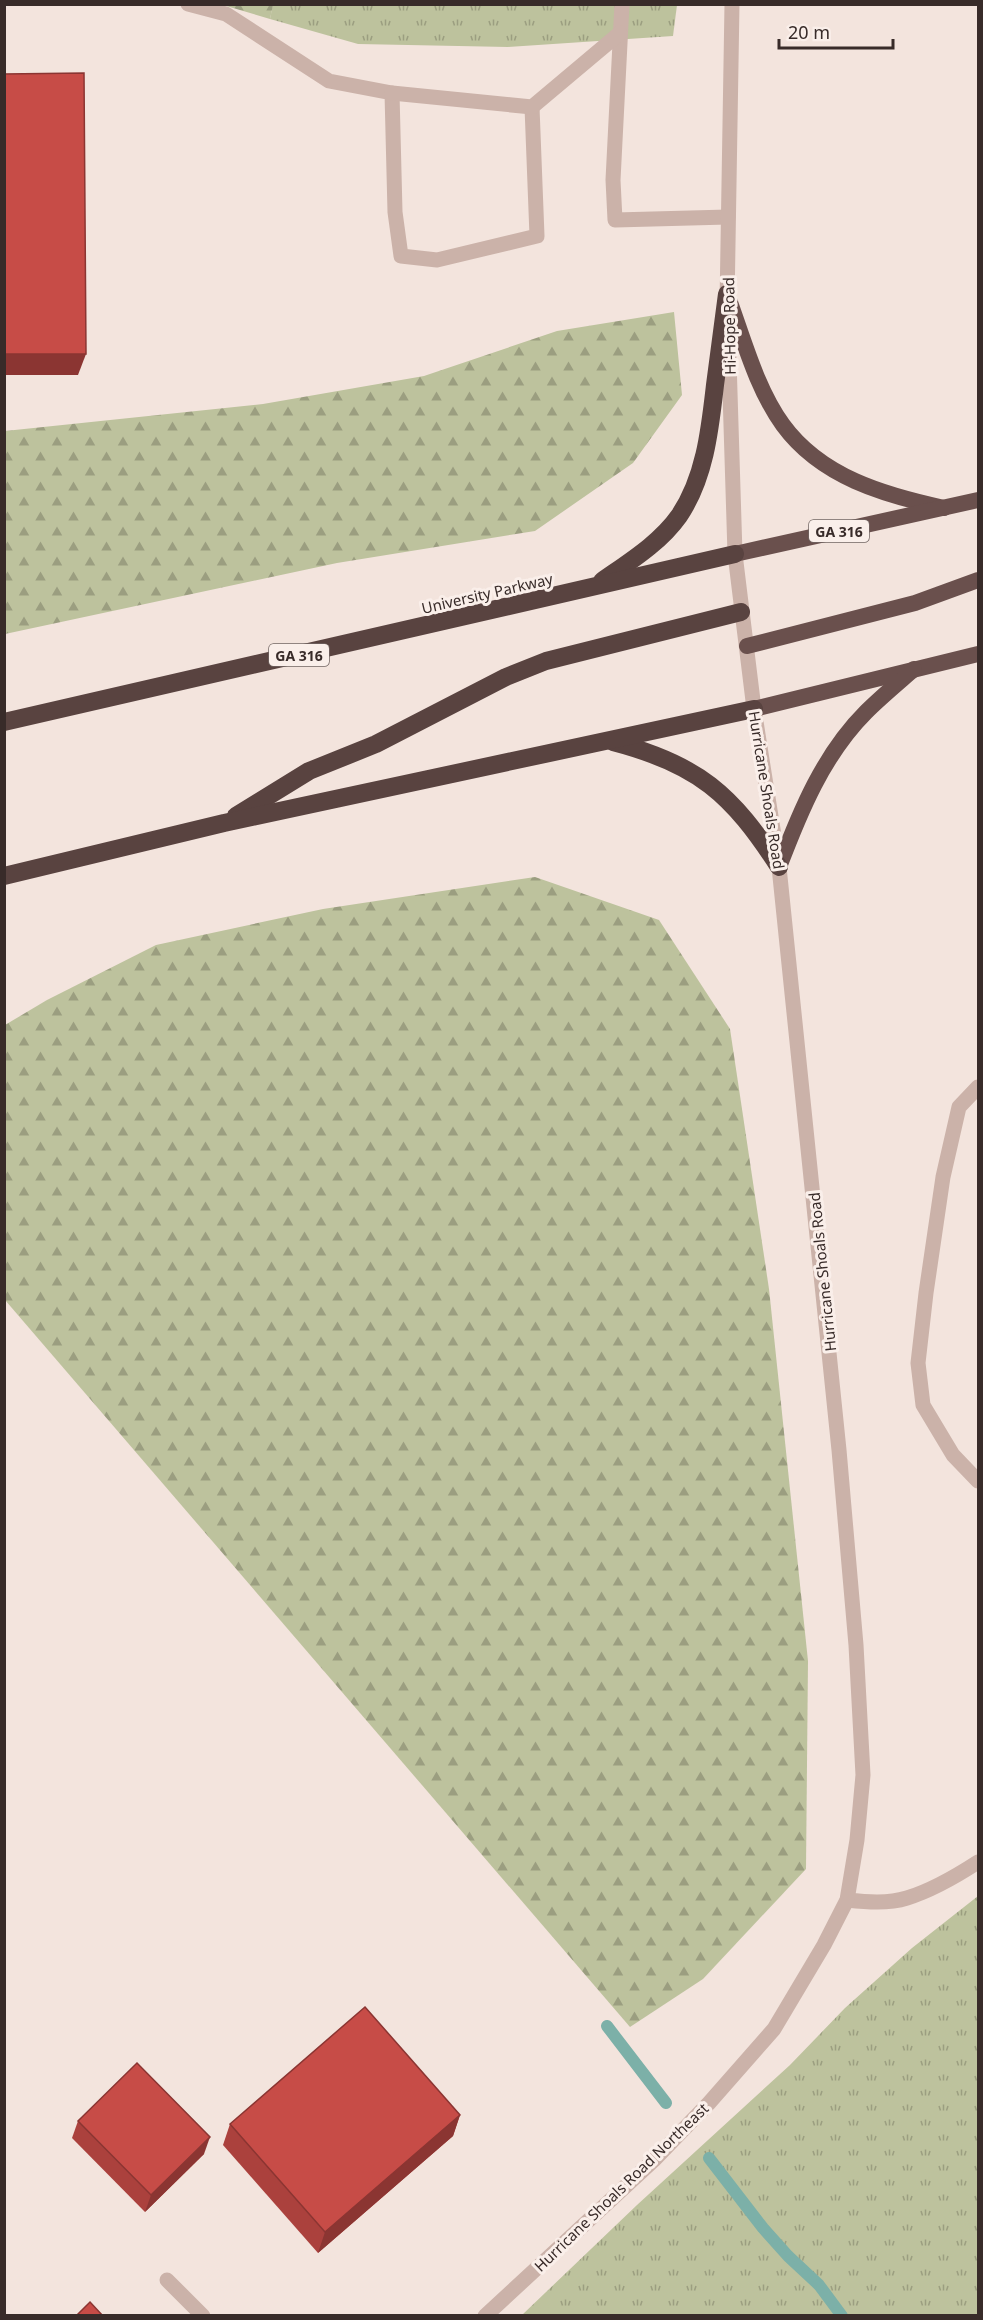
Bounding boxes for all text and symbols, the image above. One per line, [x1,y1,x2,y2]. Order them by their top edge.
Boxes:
scale bar [779,12,893,50]
text: 20 m [788,20,830,44]
street label: Hi-Hope Road [718,277,740,375]
road number: GA 316 [809,520,869,542]
street label: University Parkway [419,568,555,618]
road number: GA 316 [269,644,329,666]
street label: Hurricane Shoals Road [745,709,789,871]
street label: Hurricane Shoals Road [804,1191,840,1353]
street label: Hurricane Shoals Road Northeast [530,2098,713,2276]

